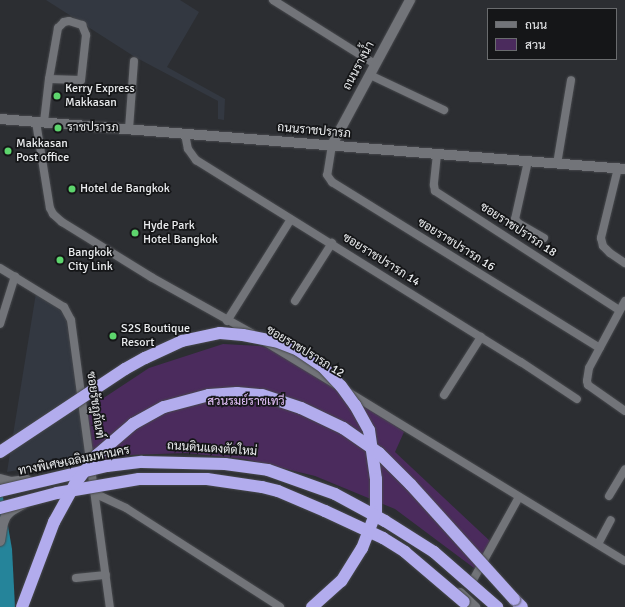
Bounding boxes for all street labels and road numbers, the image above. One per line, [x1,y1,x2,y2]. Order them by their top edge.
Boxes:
street label: ถนนรางน้ำ [340,39,378,93]
street label: ถนนราชปรารภ [277,121,351,141]
street label: ซอยราชปรารภ 18 [477,200,559,260]
street label: ซอยราชปรารภ 16 [415,215,497,275]
street label: ซอยราชปรารภ 14 [340,230,422,290]
street label: ซอยราชปรารภ 12 [263,323,347,381]
street label: ซอยรัชฎภัณฑ์ [83,371,107,439]
street label: ถนนดินแดงตัดใหม่ [166,439,258,459]
street label: ทางพิเศษเฉลิมมหานคร [17,443,131,479]

